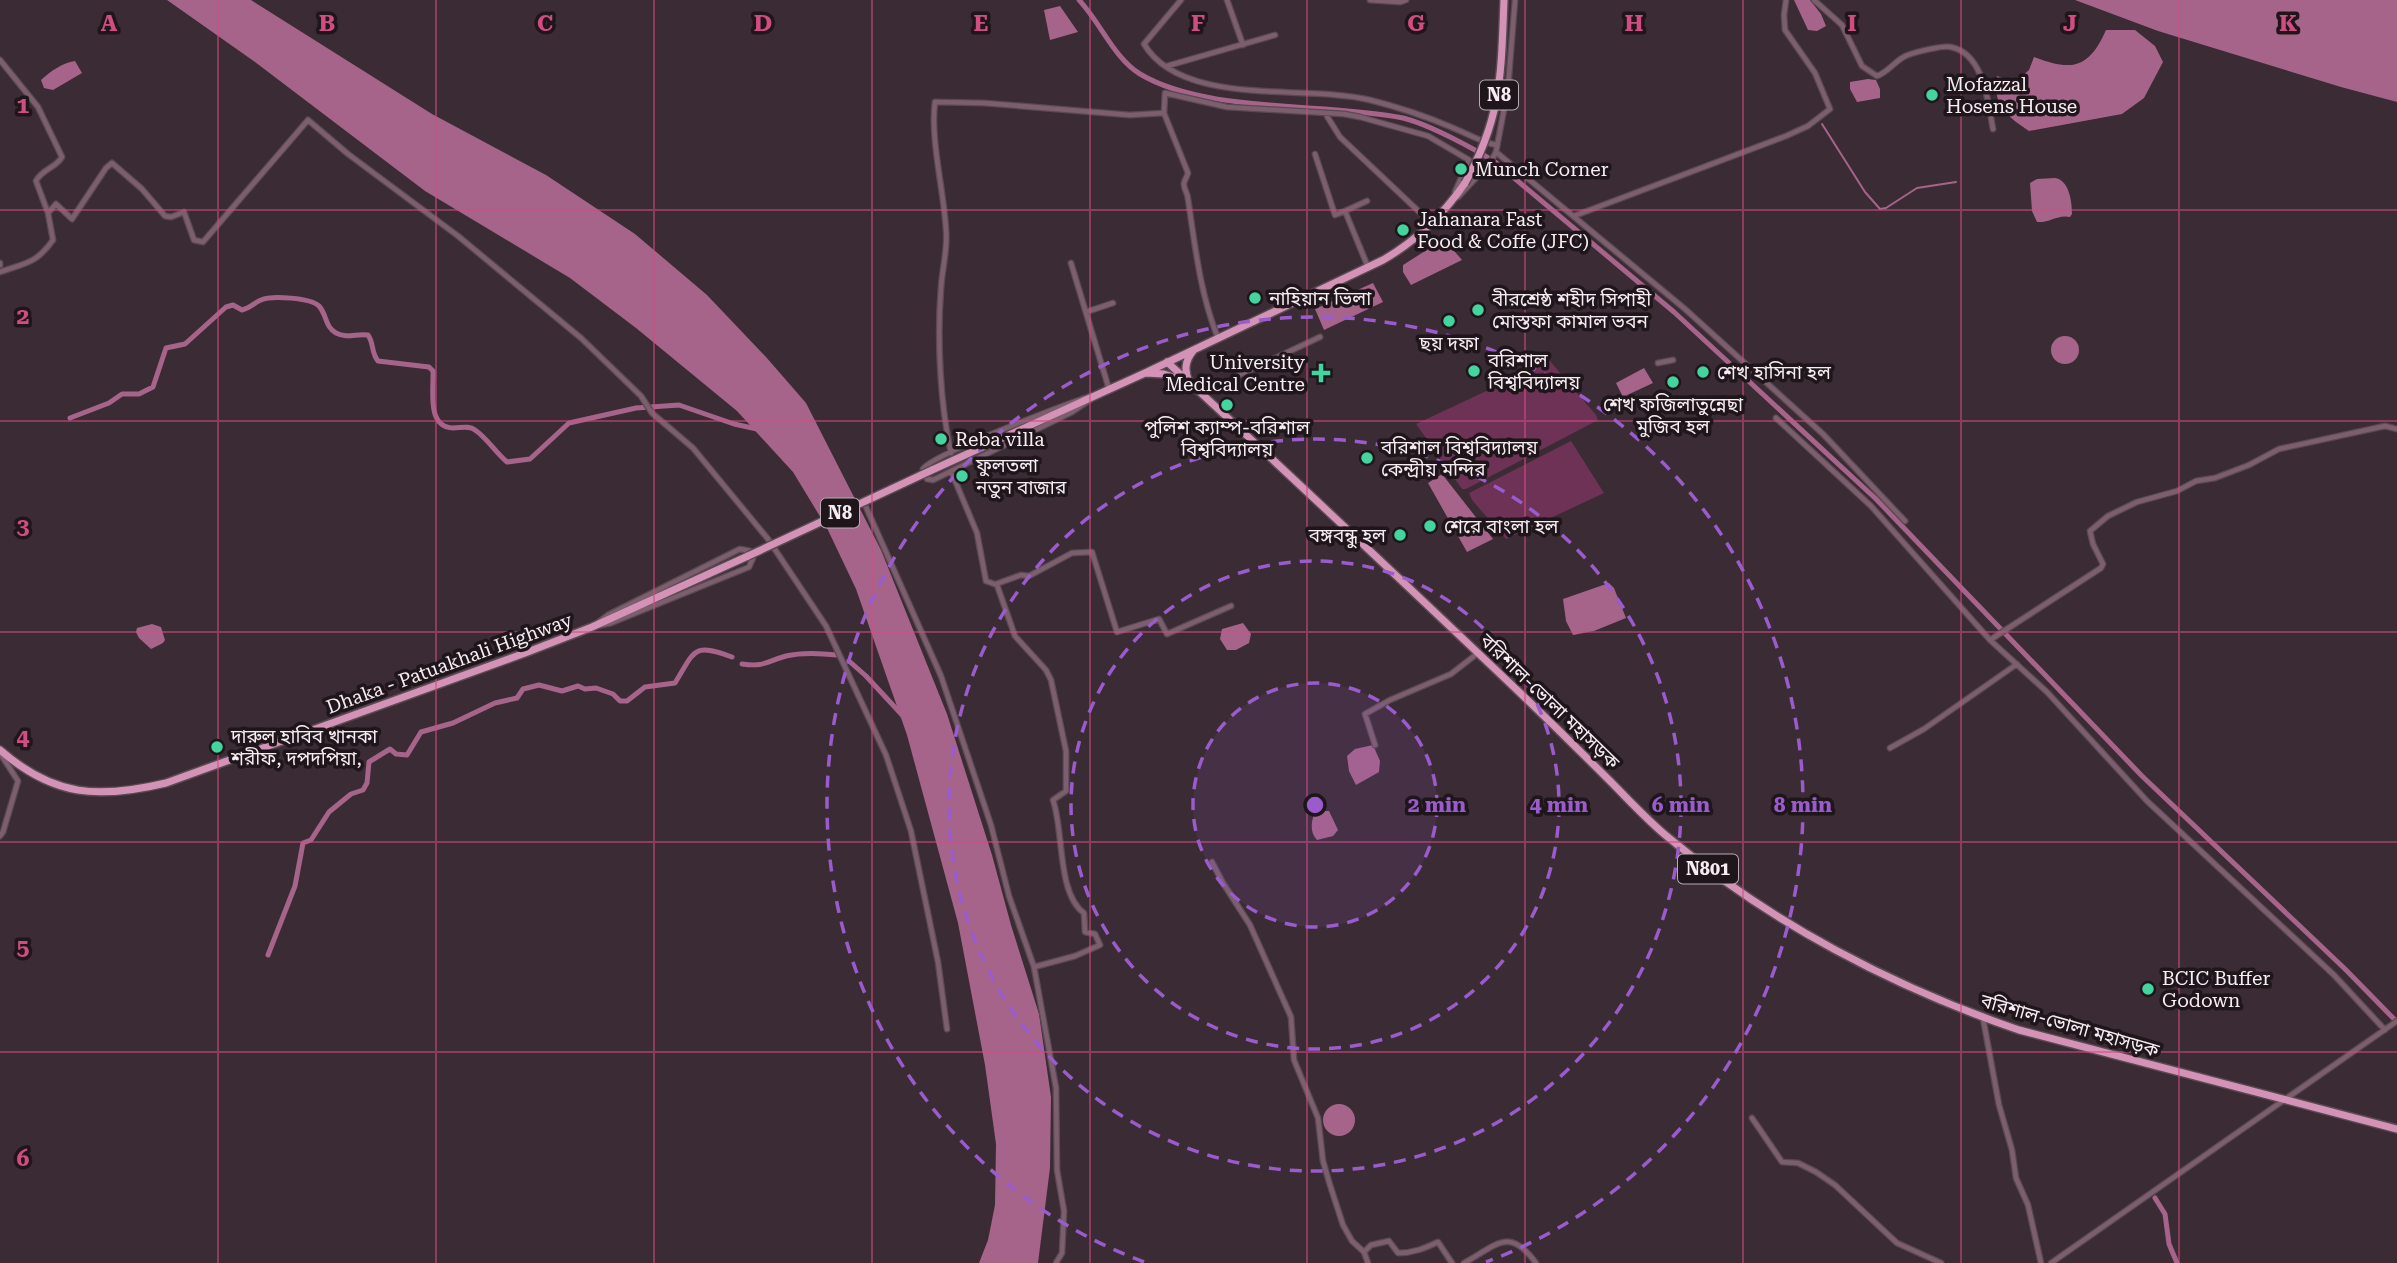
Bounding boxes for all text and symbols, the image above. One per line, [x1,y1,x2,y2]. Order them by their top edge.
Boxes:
text: A [101,10,118,37]
text: B [319,10,335,37]
text: C [537,10,553,37]
text: D [754,10,772,37]
text: E [974,10,988,37]
text: F [1191,10,1205,37]
text: G [1407,10,1425,37]
text: H [1625,10,1644,37]
text: I [1847,10,1857,37]
text: J [2063,10,2077,37]
text: K [2279,10,2297,37]
place label: Mofazzal Hosens House [1946,73,2077,118]
road number: N8 [1480,80,1518,110]
marker: Mofazzal Hosens House [1924,87,1940,103]
text: 1 [17,92,30,119]
place label: Munch Corner [1475,158,1609,181]
marker: Munch Corner [1453,161,1469,177]
place label: Jahanara Fast Food & Coffe (JFC) [1417,208,1589,253]
marker: Jahanara Fast Food & Coffe (JFC) [1395,222,1411,238]
place label: নাহিয়ান ভিলা [1268,287,1372,310]
place label: বীরশ্রেষ্ঠ শহীদ সিপাহী মোস্তফা কামাল ভবন [1491,287,1652,333]
marker: নাহিয়ান ভিলা [1247,290,1263,306]
marker: বীরশ্রেষ্ঠ শহীদ সিপাহী মোস্তফা কামাল ভবন [1470,302,1486,318]
text: 2 [17,303,29,330]
marker: ছয় দফা [1441,313,1457,329]
place label: ছয় দফা [1418,332,1480,355]
place label: বরিশাল বিশ্ববিদ্যালয় [1487,349,1581,394]
place label: University Medical Centre [1165,351,1306,396]
place label: শেখ হাসিনা হল [1717,361,1832,384]
marker: University Medical Centre [1311,363,1331,383]
marker: বরিশাল বিশ্ববিদ্যালয় [1466,363,1482,379]
marker: শেখ হাসিনা হল [1695,364,1711,380]
marker: শেখ ফজিলাতুন্নেছা মুজিব হল [1665,374,1681,390]
place label: শেখ ফজিলাতুন্নেছা মুজিব হল [1603,393,1744,438]
marker: পুলিশ ক্যাম্প-বরিশাল বিশ্ববিদ্যালয় [1219,397,1235,413]
place label: পুলিশ ক্যাম্প-বরিশাল বিশ্ববিদ্যালয় [1144,416,1311,461]
place label: Reba villa [955,428,1045,451]
marker: Reba villa [933,431,949,447]
place label: বরিশাল বিশ্ববিদ্যালয় কেন্দ্রীয় মন্দির [1380,436,1539,481]
marker: বরিশাল বিশ্ববিদ্যালয় কেন্দ্রীয় মন্দির [1359,450,1375,466]
place label: ফুলতলা নতুন বাজার [975,454,1067,499]
marker: ফুলতলা নতুন বাজার [954,468,970,484]
road number: N8 [821,499,859,528]
text: 3 [17,513,30,540]
place label: শেরে বাংলা হল [1444,515,1560,538]
marker: শেরে বাংলা হল [1422,518,1438,534]
place label: বঙ্গবন্ধু হল [1308,524,1387,549]
marker: বঙ্গবন্ধু হল [1392,527,1408,543]
street label: Dhaka - Patuakhali Highway [323,608,576,719]
street label: বরিশাল-ভোলা মহাসড়ক [1475,628,1624,774]
text: 4 [17,724,30,751]
place label: দারুল হাবিব খানকা শরীফ, দপদপিয়া, [230,725,378,770]
marker: দারুল হাবিব খানকা শরীফ, দপদপিয়া, [209,739,225,755]
centre of rings [1303,793,1327,817]
text: 2 min [1408,793,1466,817]
text: 4 min [1530,793,1588,817]
text: 6 min [1652,793,1710,817]
text: 8 min [1774,793,1832,817]
road number: N801 [1678,854,1738,884]
text: 5 [17,934,30,961]
place label: BCIC Buffer Godown [2162,967,2270,1012]
marker: BCIC Buffer Godown [2140,981,2156,997]
street label: বরিশাল-ভোলা মহাসড়ক [1977,989,2162,1062]
text: 6 [17,1145,30,1172]

